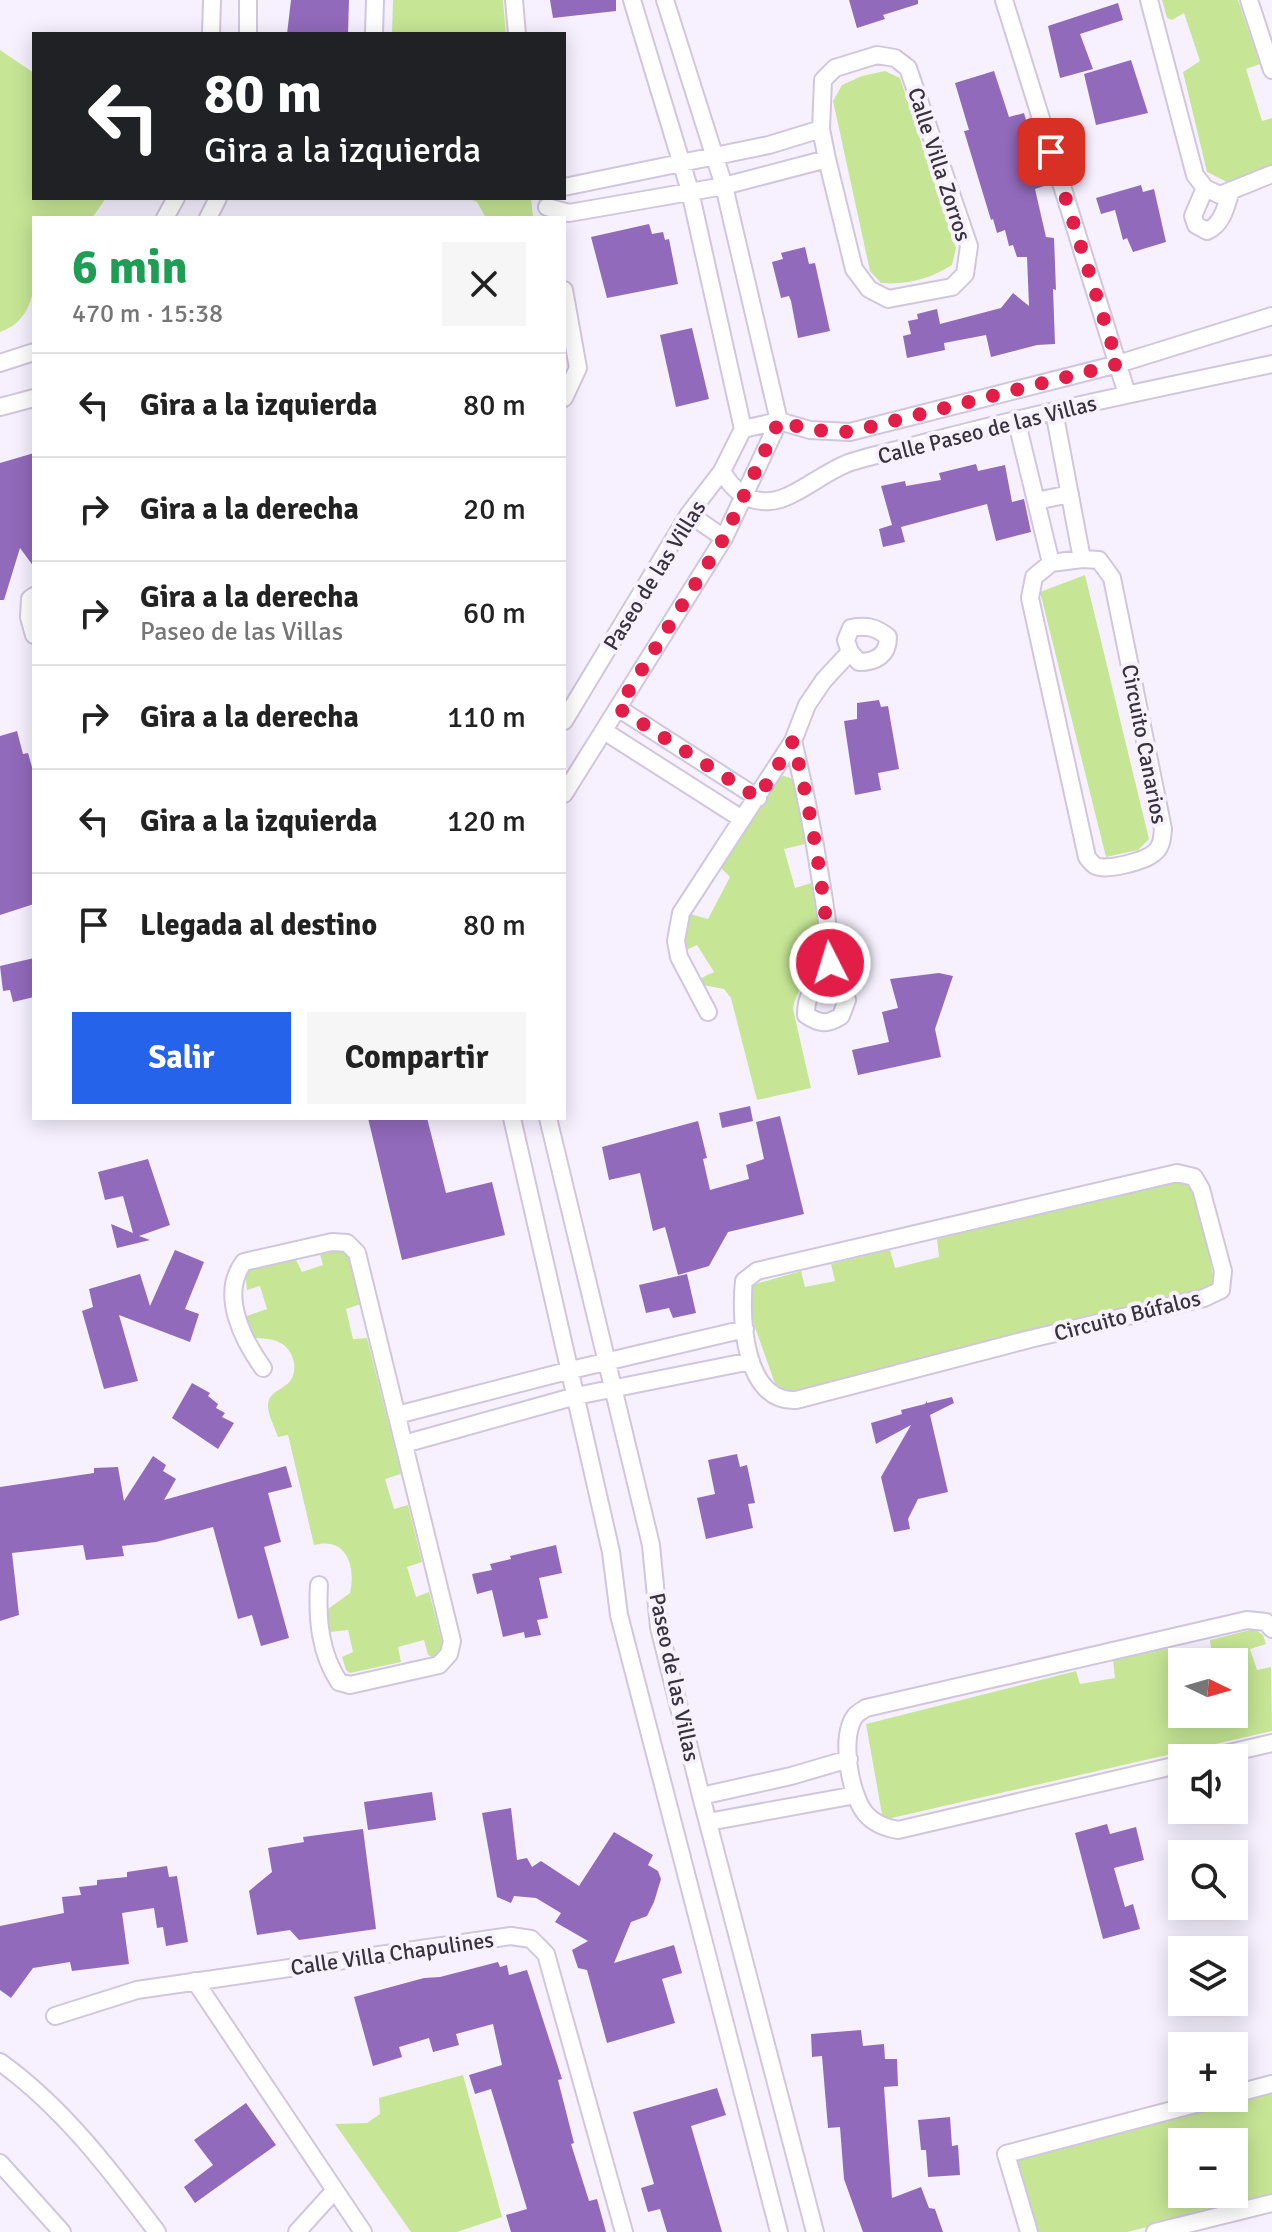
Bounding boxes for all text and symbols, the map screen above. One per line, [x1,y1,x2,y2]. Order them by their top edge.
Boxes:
text: 80 m [204,59,322,128]
icon: left [72,64,176,168]
street label: Calle Villa Zorros [902,84,977,244]
pin [1017,118,1085,186]
text: Gira a la izquierda [204,128,481,173]
icon: arrive [1029,130,1073,174]
text: 6 min [72,238,188,297]
button: close [442,242,526,326]
text: 470 m · 15:38 [72,298,223,330]
icon: left [72,383,116,427]
text: Gira a la izquierda [140,387,377,424]
text: 80 m [463,387,526,424]
street label: Calle Paseo de las Villas [875,389,1099,470]
icon: right [72,487,116,531]
text: Gira a la derecha [140,491,359,528]
text: 20 m [463,491,526,528]
street label: Paseo de las Villas [597,495,711,655]
text: Gira a la derecha [140,579,359,616]
icon: right [72,591,116,635]
text: 60 m [463,595,526,632]
text: Paseo de las Villas [140,616,343,648]
street label: Circuito Canarios [1116,662,1173,826]
icon: right [72,695,116,739]
text: Gira a la derecha [140,699,359,736]
text: 110 m [447,699,526,736]
icon: left [72,799,116,843]
text: Gira a la izquierda [140,803,377,840]
text: 120 m [447,803,526,840]
icon: arrive [72,903,116,947]
text: Llegada al destino [140,907,377,944]
text: 80 m [463,907,526,944]
position arrow [788,921,872,1005]
button: Salir [72,1012,291,1104]
button: Compartir [307,1012,526,1104]
street label: Circuito Búfalos [1051,1284,1203,1347]
street label: Paseo de las Villas [643,1590,706,1764]
north arrow [1168,1648,1248,1728]
map controls [1168,1648,1248,2208]
button: sound [1168,1744,1248,1824]
button: search [1168,1840,1248,1920]
street label: Calle Villa Chapulines [289,1926,495,1981]
button: layers [1168,1936,1248,2016]
button: + [1168,2032,1248,2112]
button: − [1168,2128,1248,2208]

